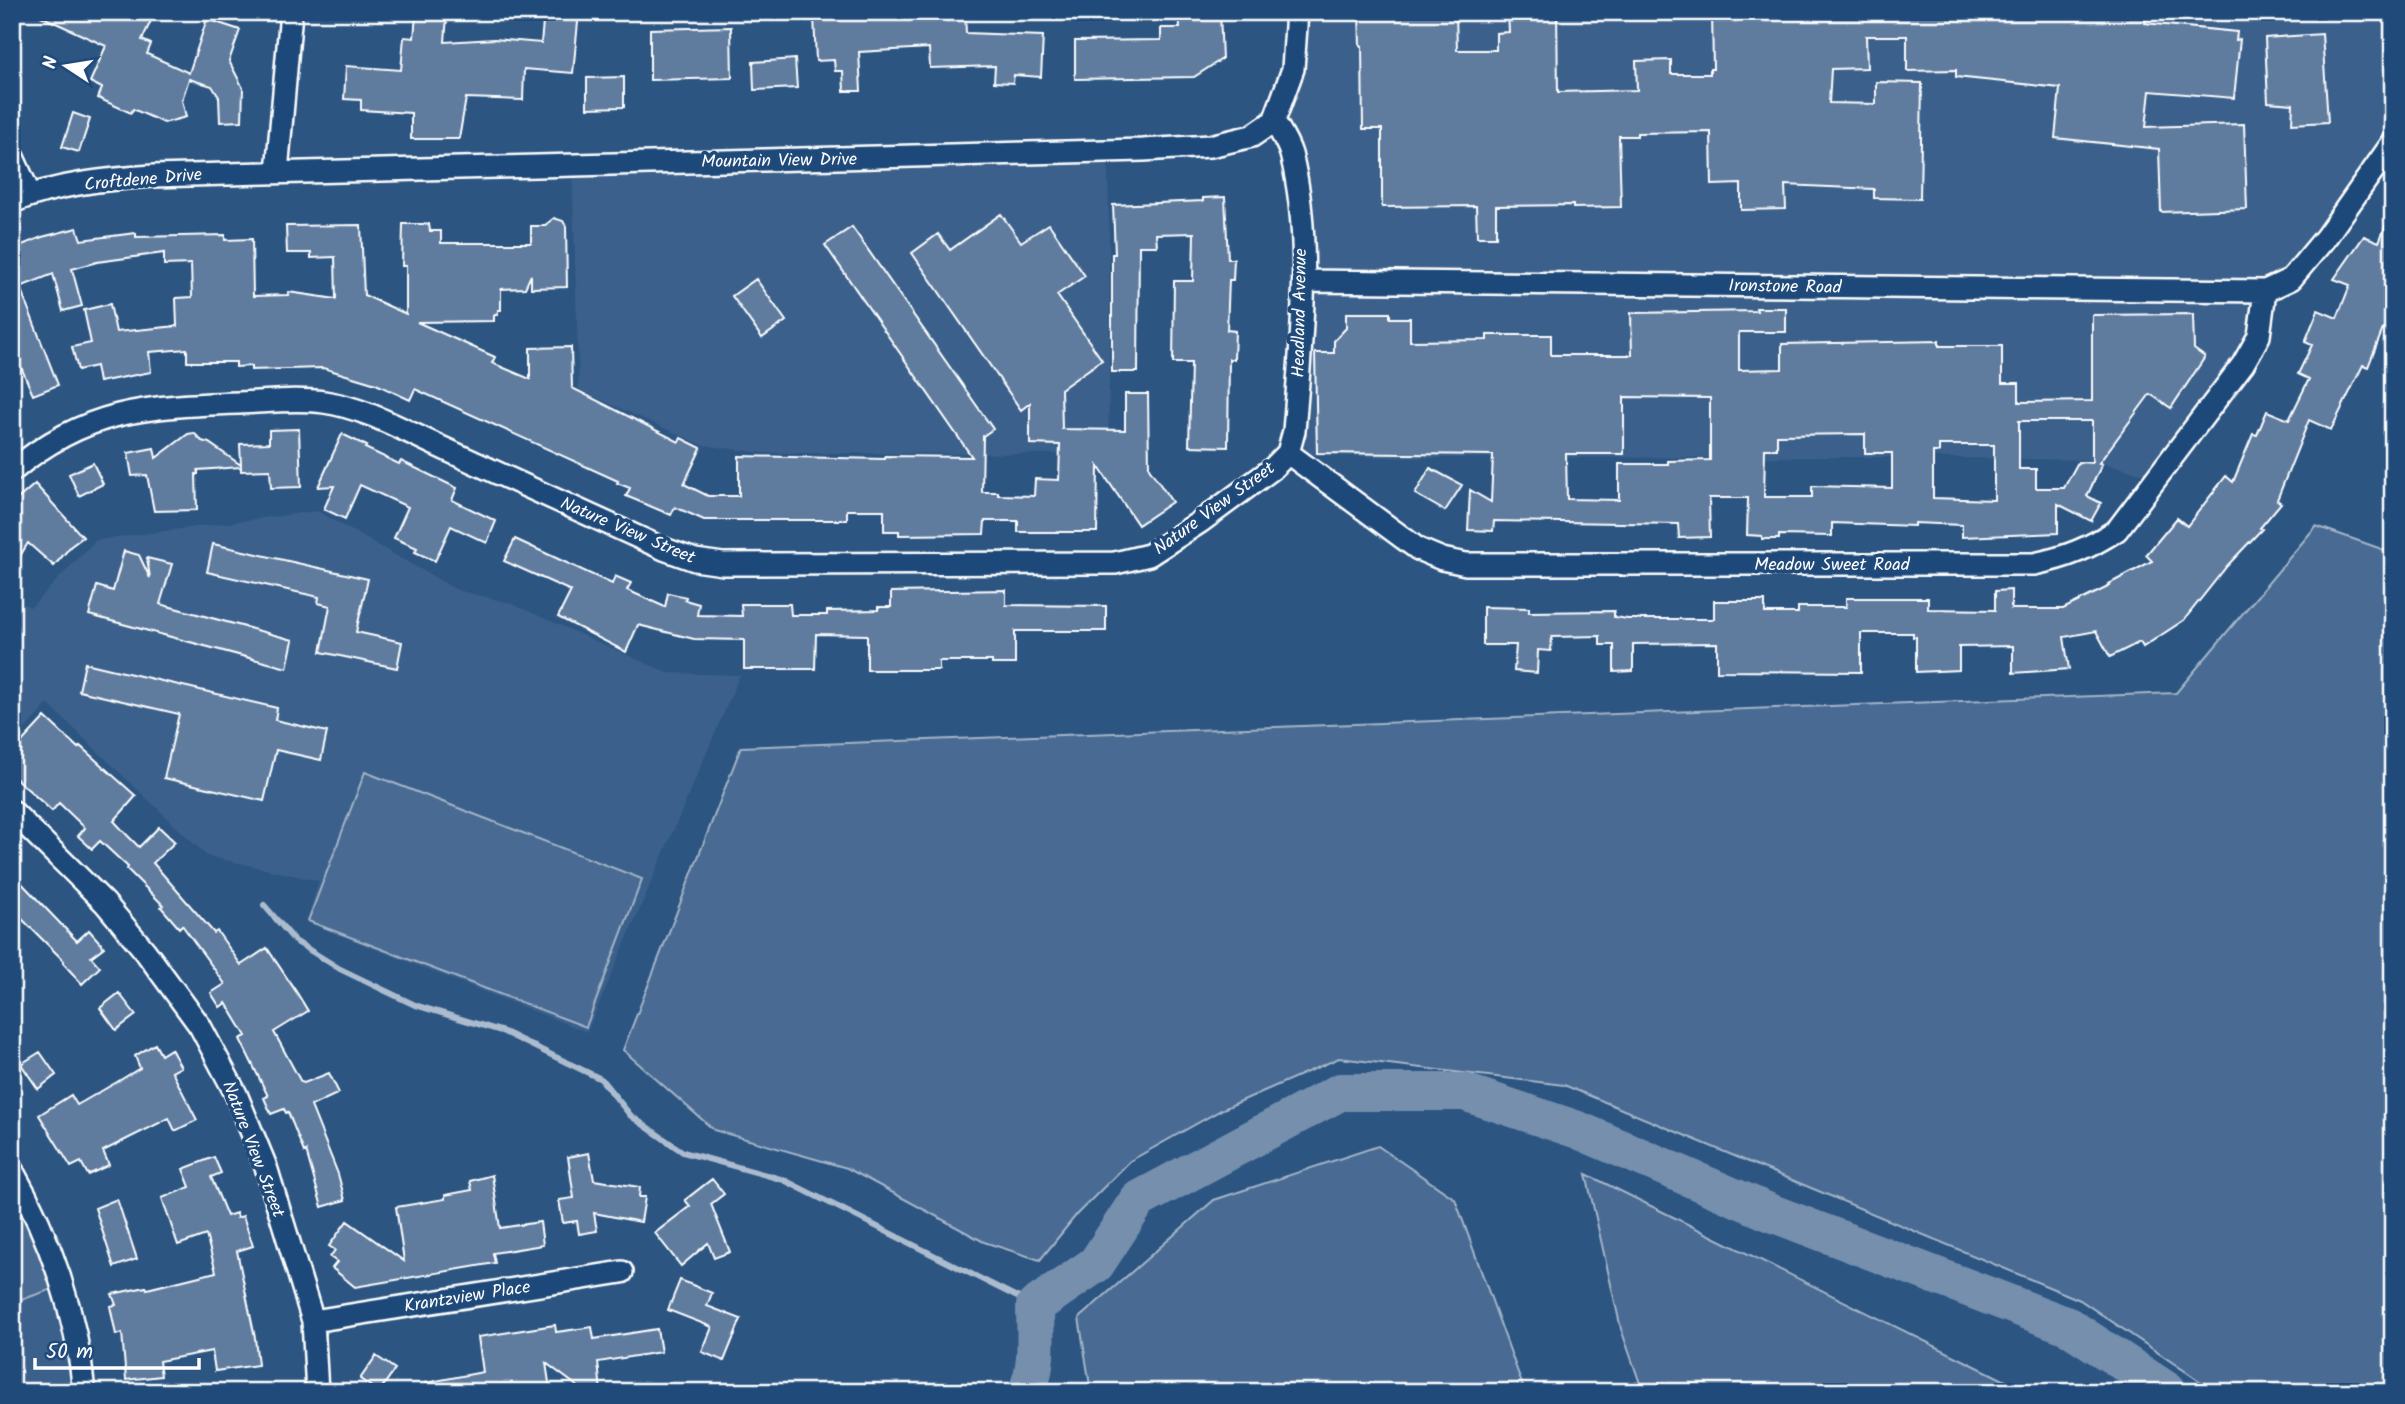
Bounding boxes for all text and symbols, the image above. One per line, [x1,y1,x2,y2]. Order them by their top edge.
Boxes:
north arrow [32,32,102,102]
text: N [35,54,67,72]
street label: Mountain View Drive [701,146,857,177]
street label: Croftdene Drive [83,161,203,200]
street label: Headland Avenue [1285,248,1316,378]
street label: Ironstone Road [1728,272,1843,303]
street label: Nature View Street [1148,454,1283,563]
street label: Nature View Street [555,490,701,573]
street label: Meadow Sweet Road [1754,551,1911,580]
street label: Nature View Street [213,1077,292,1223]
street label: Krantzview Place [402,1273,533,1322]
scale bar [35,1327,200,1371]
text: 50 m [46,1336,93,1369]

